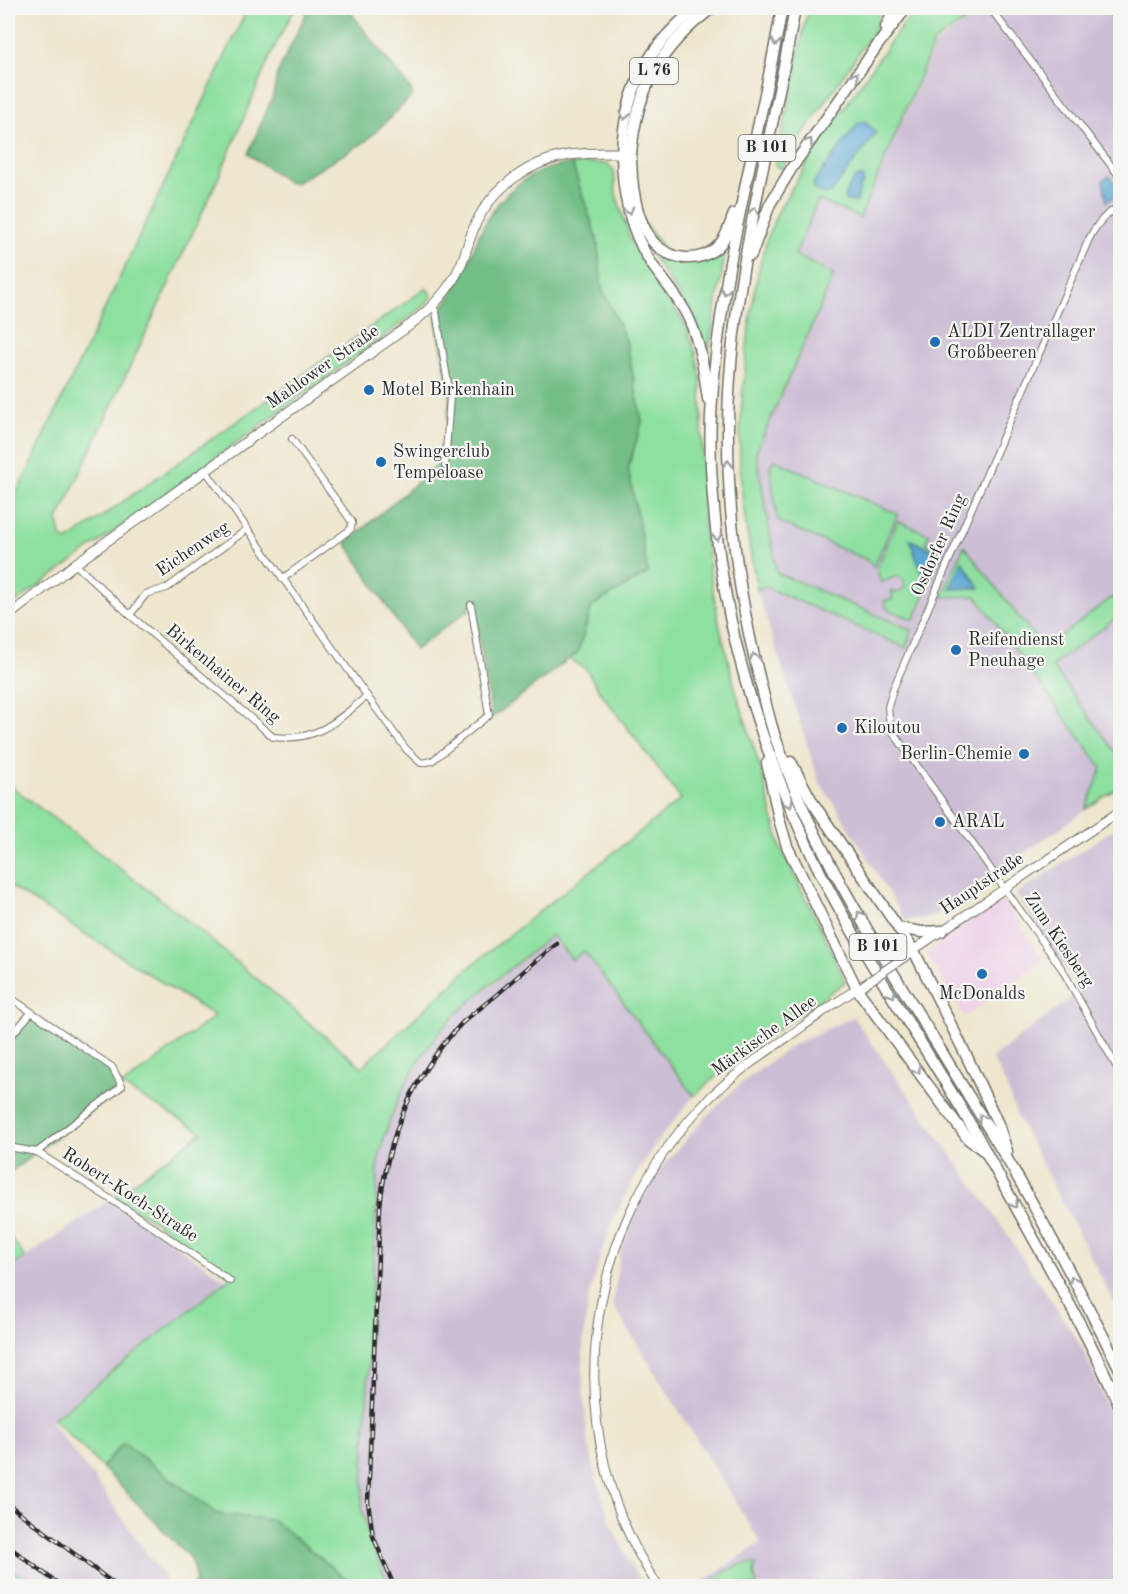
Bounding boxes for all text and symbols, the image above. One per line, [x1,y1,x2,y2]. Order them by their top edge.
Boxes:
one-way arrow [770,36,783,46]
road number: L 76 [630,58,678,84]
one-way arrow [848,71,859,82]
one-way arrow [620,111,633,121]
road number: B 101 [738,135,795,161]
one-way arrow [802,138,813,149]
one-way arrow [621,205,634,215]
one-way arrow [747,206,760,216]
one-way arrow [719,286,731,295]
street label: Mahlower Straße [264,322,382,412]
place label: ALDI Zentrallager Großbeeren [947,323,1096,362]
marker: ALDI Zentrallager Großbeeren [928,335,942,349]
place label: Motel Birkenhain [381,381,515,399]
marker: Motel Birkenhain [362,383,376,397]
place label: Swingerclub Tempeloase [393,443,490,482]
marker: Swingerclub Tempeloase [374,455,388,469]
one-way arrow [722,460,734,469]
street label: Osdorfer Ring [908,491,970,599]
street label: Eichenweg [153,518,233,580]
one-way arrow [710,532,723,542]
street label: Birkenhainer Ring [162,621,284,727]
place label: Reifendienst Pneuhage [968,631,1064,670]
marker: Reifendienst Pneuhage [949,643,963,657]
one-way arrow [749,652,761,663]
place label: Kiloutou [854,719,921,737]
marker: Kiloutou [835,721,849,735]
place label: Berlin-Chemie [900,745,1012,763]
marker: Berlin-Chemie [1017,747,1031,761]
one-way arrow [782,798,794,809]
place label: ARAL [952,813,1004,831]
marker: ARAL [933,815,947,829]
street label: Hauptstraße [937,850,1027,918]
street label: Zum Kiesberg [1021,889,1097,991]
one-way arrow [856,911,867,921]
road number: B 101 [850,934,906,960]
marker: McDonalds [975,967,989,981]
place label: McDonalds [939,985,1025,1003]
one-way arrow [884,988,896,998]
street label: Märkische Allee [708,992,820,1080]
one-way arrow [910,1063,921,1074]
one-way arrow [977,1114,989,1124]
street label: Robert-Koch-Straße [59,1144,201,1246]
one-way arrow [1007,1197,1018,1208]
one-way arrow [1069,1276,1080,1286]

